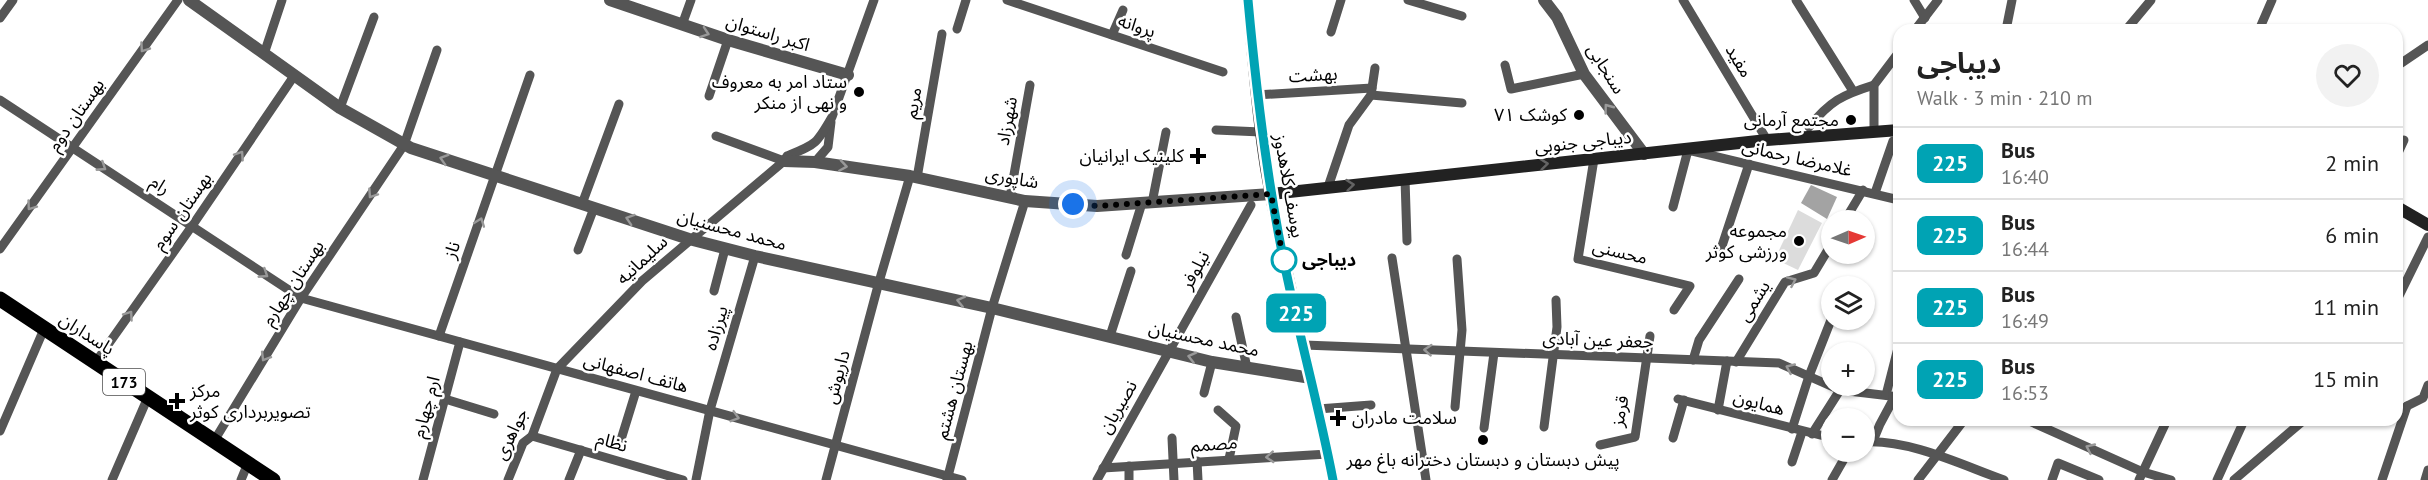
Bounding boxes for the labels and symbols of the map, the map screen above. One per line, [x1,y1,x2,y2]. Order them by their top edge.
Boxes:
street label: پروانه [1115,8,1159,43]
street label: اکبر راستوان [724,9,813,56]
one-way arrow [699,25,710,38]
street label: سنجابی [1582,39,1631,98]
street label: مفید [1721,40,1758,82]
one-way arrow [140,41,151,52]
street label: بهشت [1288,62,1338,87]
place label: ستاد امر به معروف و نهی از منکر [712,70,847,114]
street label: بهستان دوم [42,74,111,157]
marker: ستاد امر به معروف و نهی از منکر [852,85,866,99]
street label: مریم [898,85,929,121]
street label: شهرزاد [991,95,1022,147]
place label: کوشک ۷۱ [1494,103,1568,126]
one-way arrow [1605,103,1616,114]
marker: کوشک ۷۱ [1572,108,1586,122]
place label: مجتمع آرمانی [1744,108,1839,134]
marker: مجتمع آرمانی [1844,113,1858,127]
street label: دیباجی جنوبی [1533,125,1633,158]
street label: یوسف کلاهدوز [1269,131,1310,240]
street label: غلامرضا رحمانی [1740,134,1854,181]
place label: کلینیک ایرانیان [1079,144,1185,167]
marker: کلینیک ایرانیان [1189,147,1207,165]
one-way arrow [233,151,245,161]
one-way arrow [439,154,450,166]
one-way arrow [1540,158,1549,171]
one-way arrow [95,159,106,170]
one-way arrow [837,159,847,172]
street label: شاپوری [984,162,1040,194]
street label: بهستان سوم [146,167,219,256]
street label: رام [144,170,175,202]
one-way arrow [1346,179,1355,191]
one-way arrow [368,187,379,198]
your location [1058,189,1088,219]
one-way arrow [27,200,38,211]
street label: محمد محسنیان [675,204,789,255]
north arrow [1821,210,1875,264]
one-way arrow [625,214,636,227]
one-way arrow [473,217,485,228]
place label: مجموعه ورزشی کوثر [1705,219,1787,263]
street label: سلیمانیه [611,230,672,289]
street label: محسنی [1590,234,1650,269]
marker: مجموعه ورزشی کوثر [1792,234,1806,248]
street label: بهستان چهارم [256,235,331,332]
street label: ناز [438,238,465,263]
street label: نیلوفر [1174,246,1214,294]
marker: دیباجی [1271,247,1297,273]
place label: دیباجی [1302,248,1356,271]
one-way arrow [258,267,269,278]
street label: یشمی [1732,276,1775,326]
one-way arrow [1786,276,1797,288]
line badge: 225 [1262,294,1330,332]
one-way arrow [957,296,967,309]
street label: پیرزاده [698,303,733,353]
street label: پاسداران [55,307,119,360]
one-way arrow [122,311,133,322]
street label: محمد محسنیان [1147,316,1261,361]
street label: جعفر عین آبادی [1542,326,1654,353]
street label: بهستان هشتم [929,338,980,442]
one-way arrow [1424,343,1433,356]
street label: هاتف اصفهانی [581,348,691,398]
street label: داریوش [818,348,855,406]
one-way arrow [261,351,273,361]
one-way arrow [1187,352,1197,365]
one-way arrow [1786,363,1797,375]
road number: 173 [103,369,145,395]
street label: ارم چهارم [406,373,448,441]
street label: نصیریان [1093,376,1142,438]
place label: مرکز تصویربرداری کوثر [189,379,311,423]
street label: همایون [1731,385,1787,420]
marker: مرکز تصویربرداری کوثر [168,392,186,410]
street label: قرمز [1605,393,1634,429]
street label: جواهری [488,404,533,463]
place label: سلامت مادران [1352,406,1457,429]
marker: سلامت مادران [1329,409,1347,427]
one-way arrow [729,410,740,422]
street label: نظام [593,426,630,460]
street label: مصمم [1190,430,1238,459]
marker: پیش دبستان و دبستان دخترانه باغ مهر [1476,433,1490,447]
one-way arrow [2085,443,2096,455]
place label: پیش دبستان و دبستان دخترانه باغ مهر [1345,448,1620,474]
one-way arrow [1265,450,1274,463]

